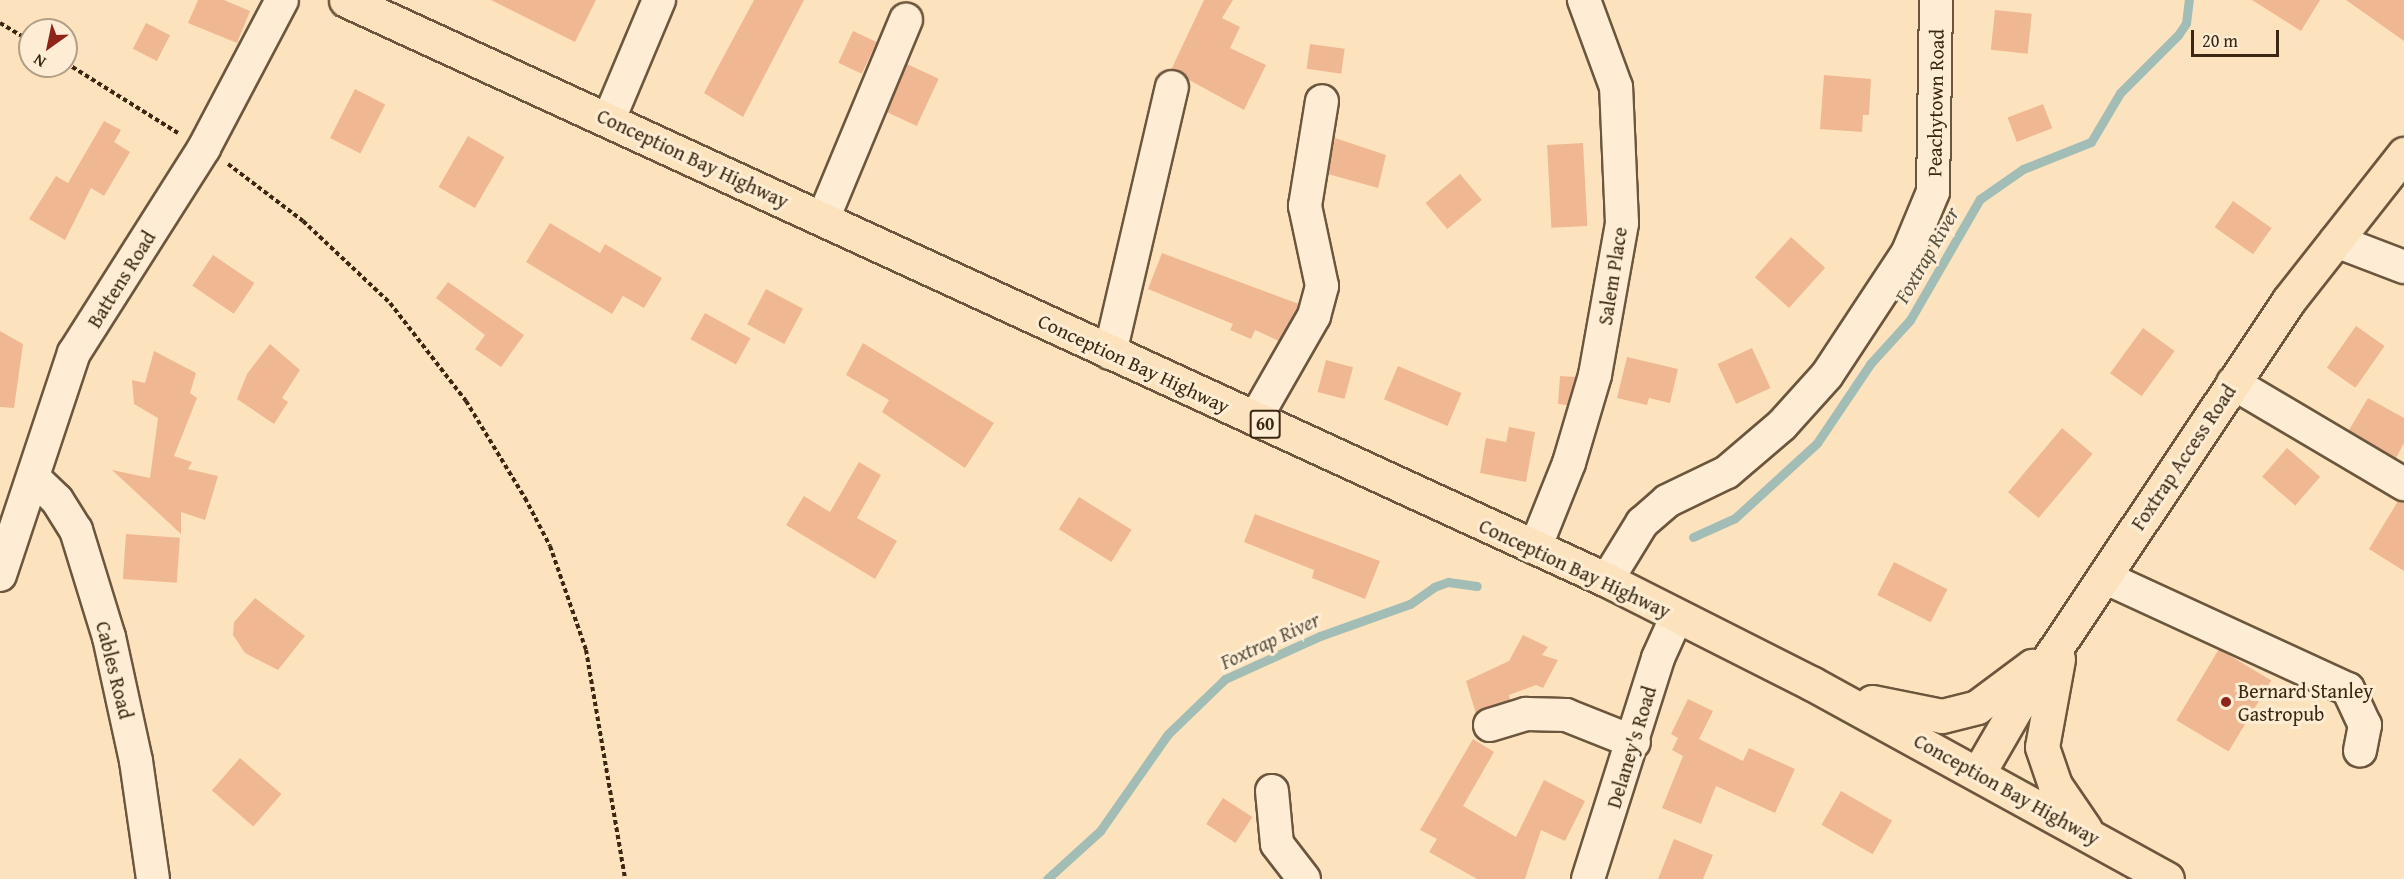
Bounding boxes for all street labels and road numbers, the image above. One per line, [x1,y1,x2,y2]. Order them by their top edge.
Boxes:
street label: Peachytown Road [1922,29,1948,177]
street label: Conception Bay Highway [593,103,793,213]
street label: Salem Place [1592,225,1632,327]
street label: Battens Road [82,226,160,332]
street label: Conception Bay Highway [1034,308,1234,418]
street label: Foxtrap Access Road [2125,380,2241,534]
road number: 60 [1248,409,1282,439]
street label: Conception Bay Highway [1475,513,1675,623]
street label: Cables Road [91,619,139,721]
street label: Delaney's Road [1601,683,1661,811]
street label: Conception Bay Highway [1910,728,2104,850]

